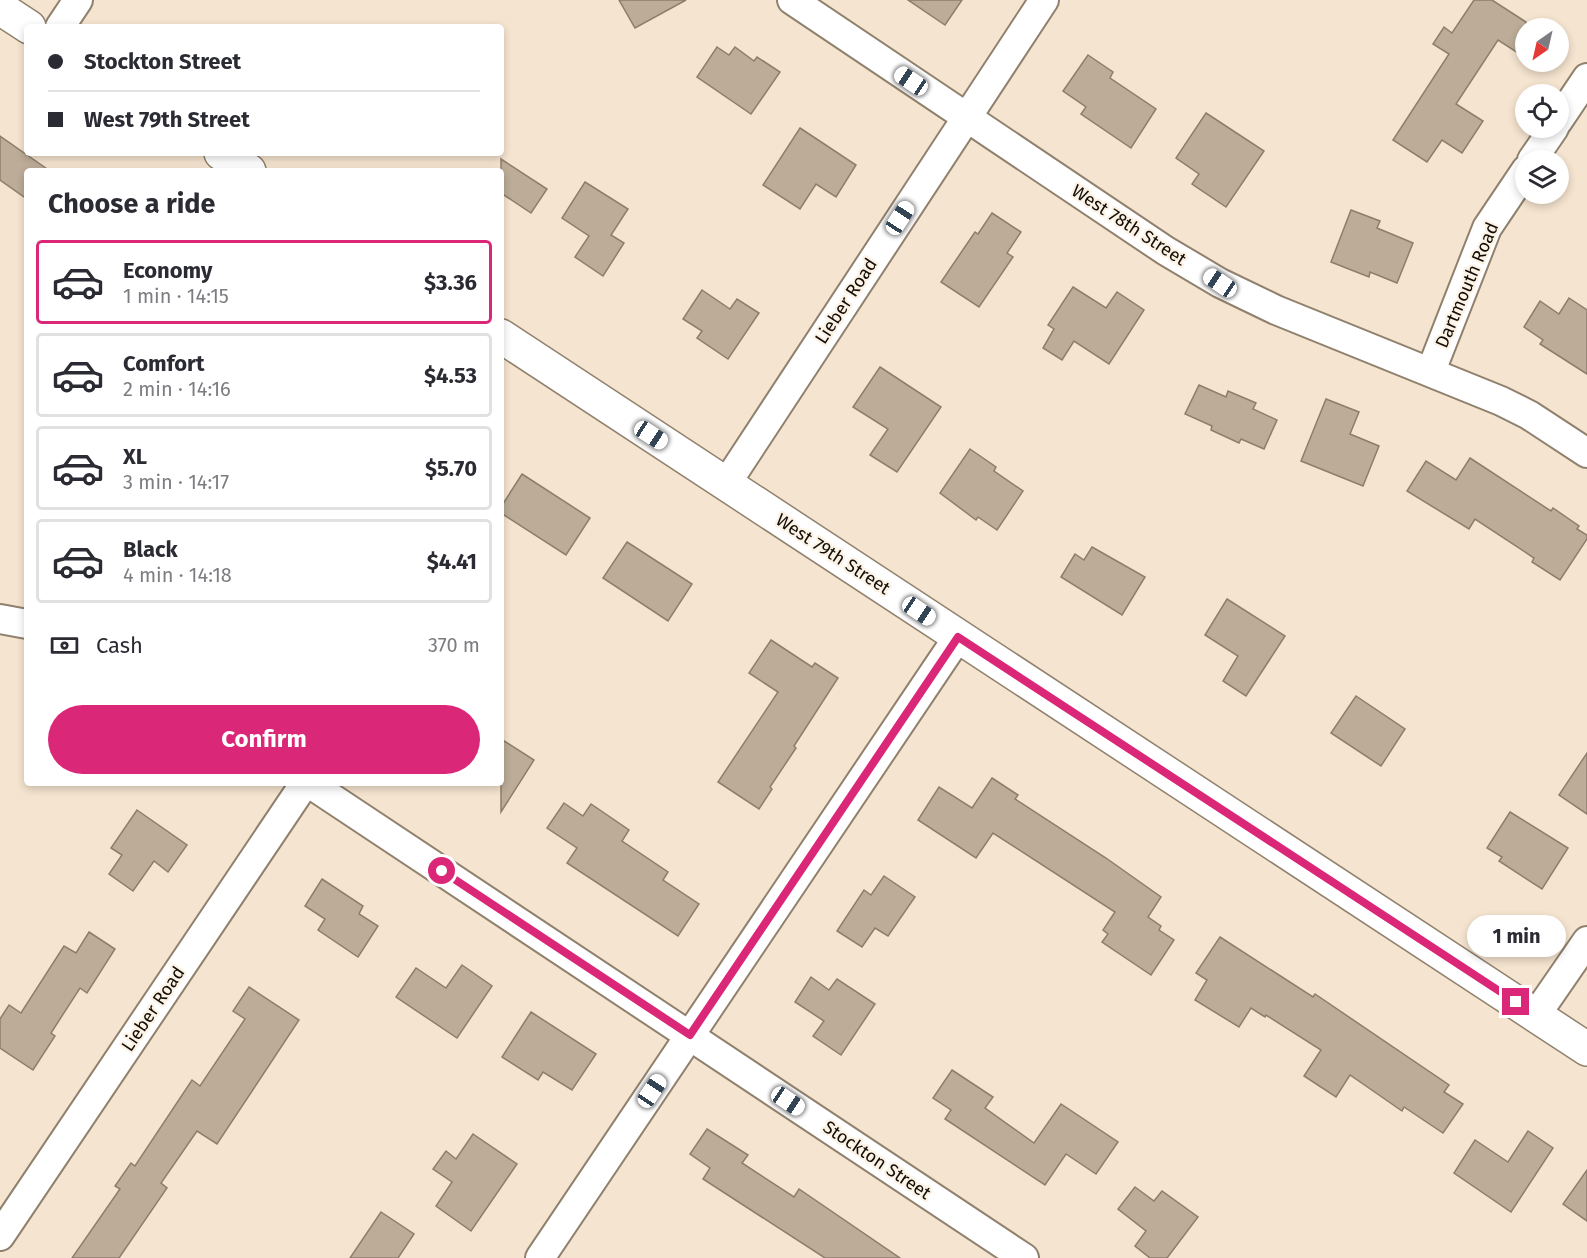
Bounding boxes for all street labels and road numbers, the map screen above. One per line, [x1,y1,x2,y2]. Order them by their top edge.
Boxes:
street label: West 78th Street [1067,180,1191,271]
street label: Dartmouth Road [1431,219,1503,351]
street label: Lieber Road [810,254,882,348]
street label: West 79th Street [772,509,895,599]
street label: Lieber Road [117,962,189,1056]
street label: Stockton Street [819,1116,935,1204]

